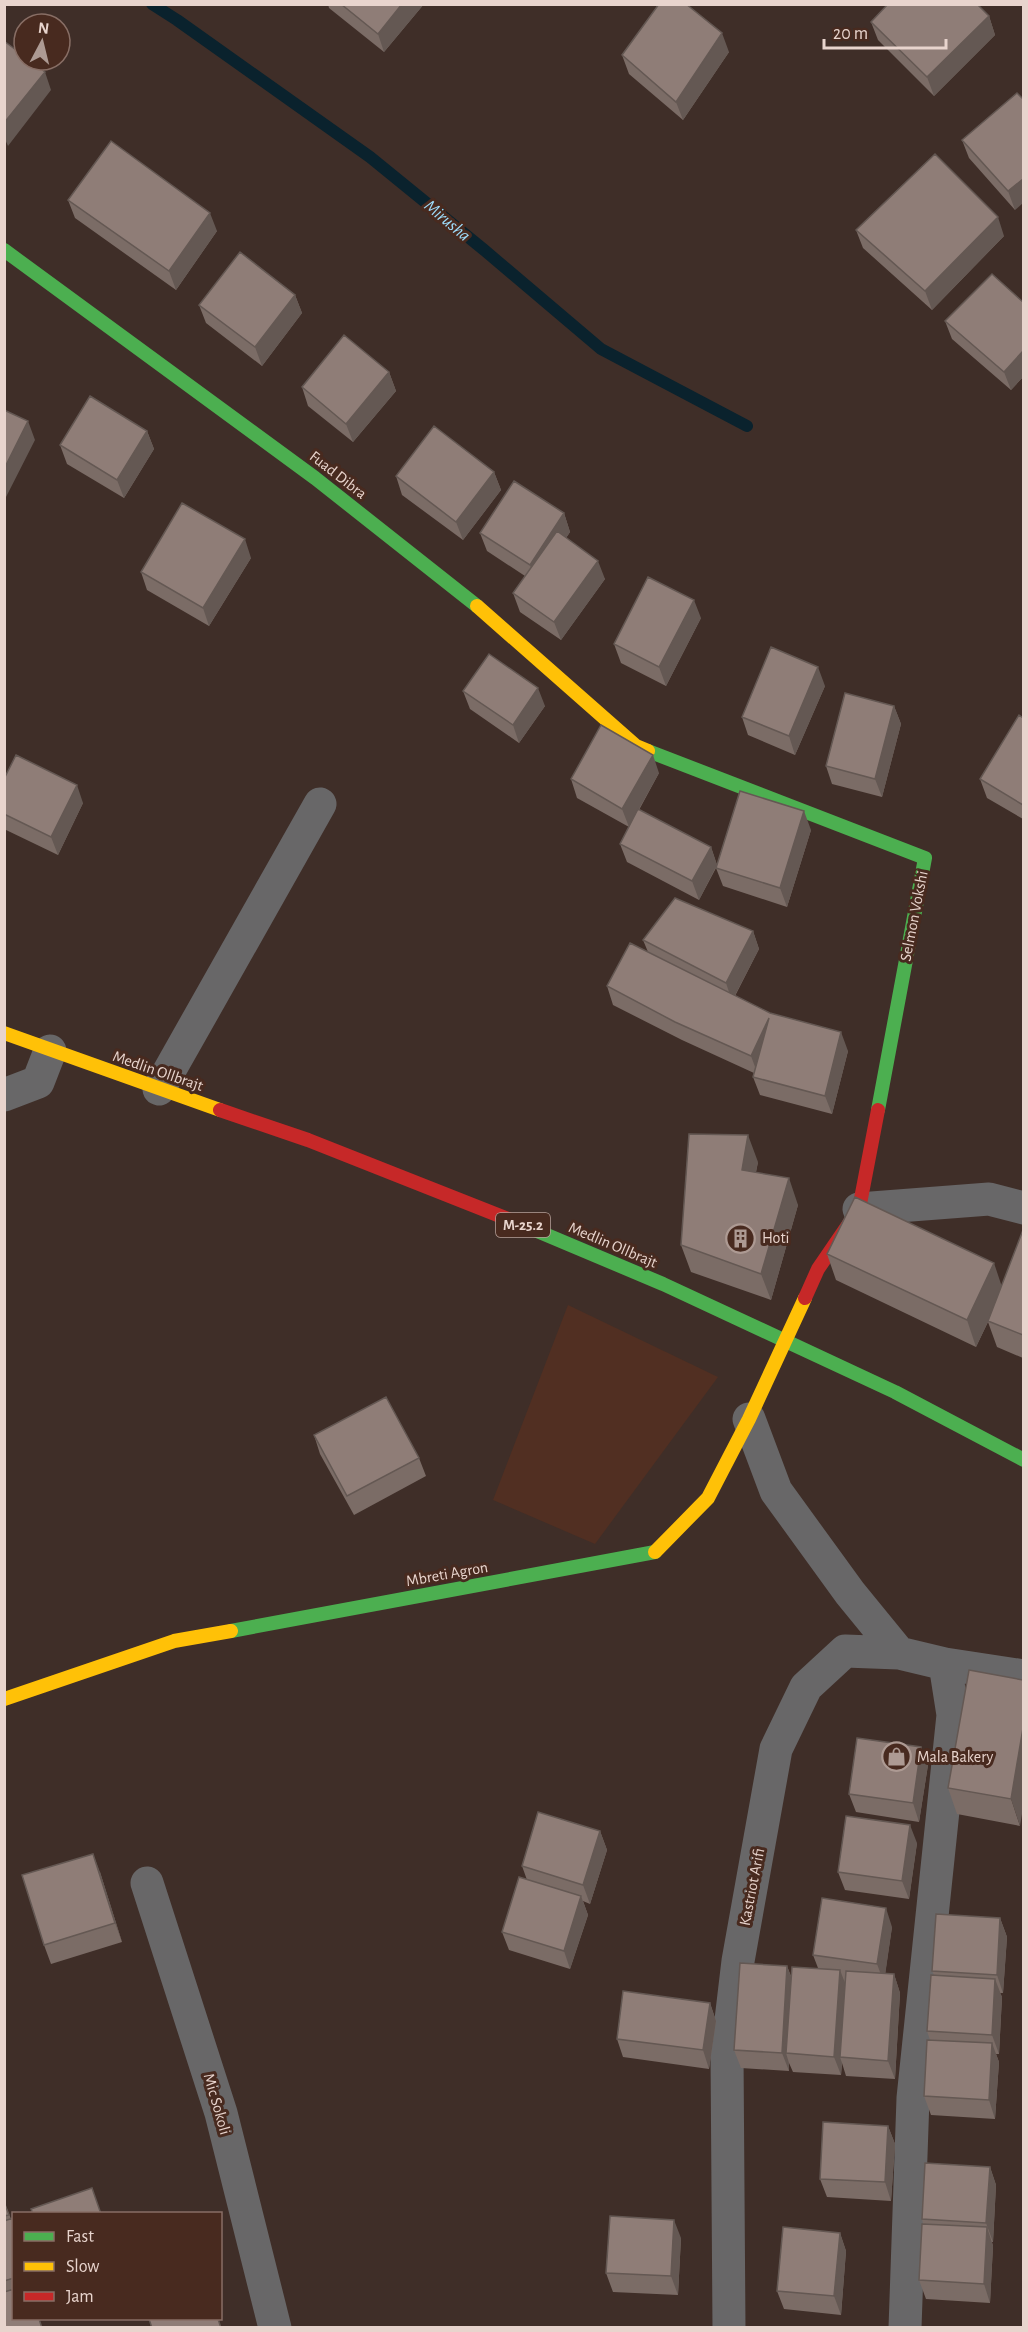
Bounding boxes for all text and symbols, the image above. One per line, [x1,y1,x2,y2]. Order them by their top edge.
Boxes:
north arrow [12,12,72,72]
scale bar [824,12,946,50]
text: N [37,19,50,37]
text: 20 m [833,25,868,43]
water label: Mirusha [421,197,473,245]
street label: Fuad Dibra [307,448,369,502]
street label: Selmon Vokshi [897,870,931,962]
street label: Medlin Ollbrajt [110,1048,205,1095]
road number: M-25.2 [496,1213,550,1237]
street label: Medlin Ollbrajt [566,1219,660,1272]
building icon: Hoti [725,1222,757,1254]
place label: Hoti [762,1230,789,1246]
street label: Mbreti Agron [405,1559,489,1589]
shop icon: Mala Bakery [880,1741,912,1773]
place label: Mala Bakery [917,1749,994,1766]
street label: Kastriot Arifi [737,1847,767,1927]
street label: Mic Sokoli [201,2071,233,2137]
legend [12,2212,222,2320]
text: Fast [66,2228,94,2246]
text: Slow [66,2258,99,2276]
text: Jam [66,2288,94,2306]

